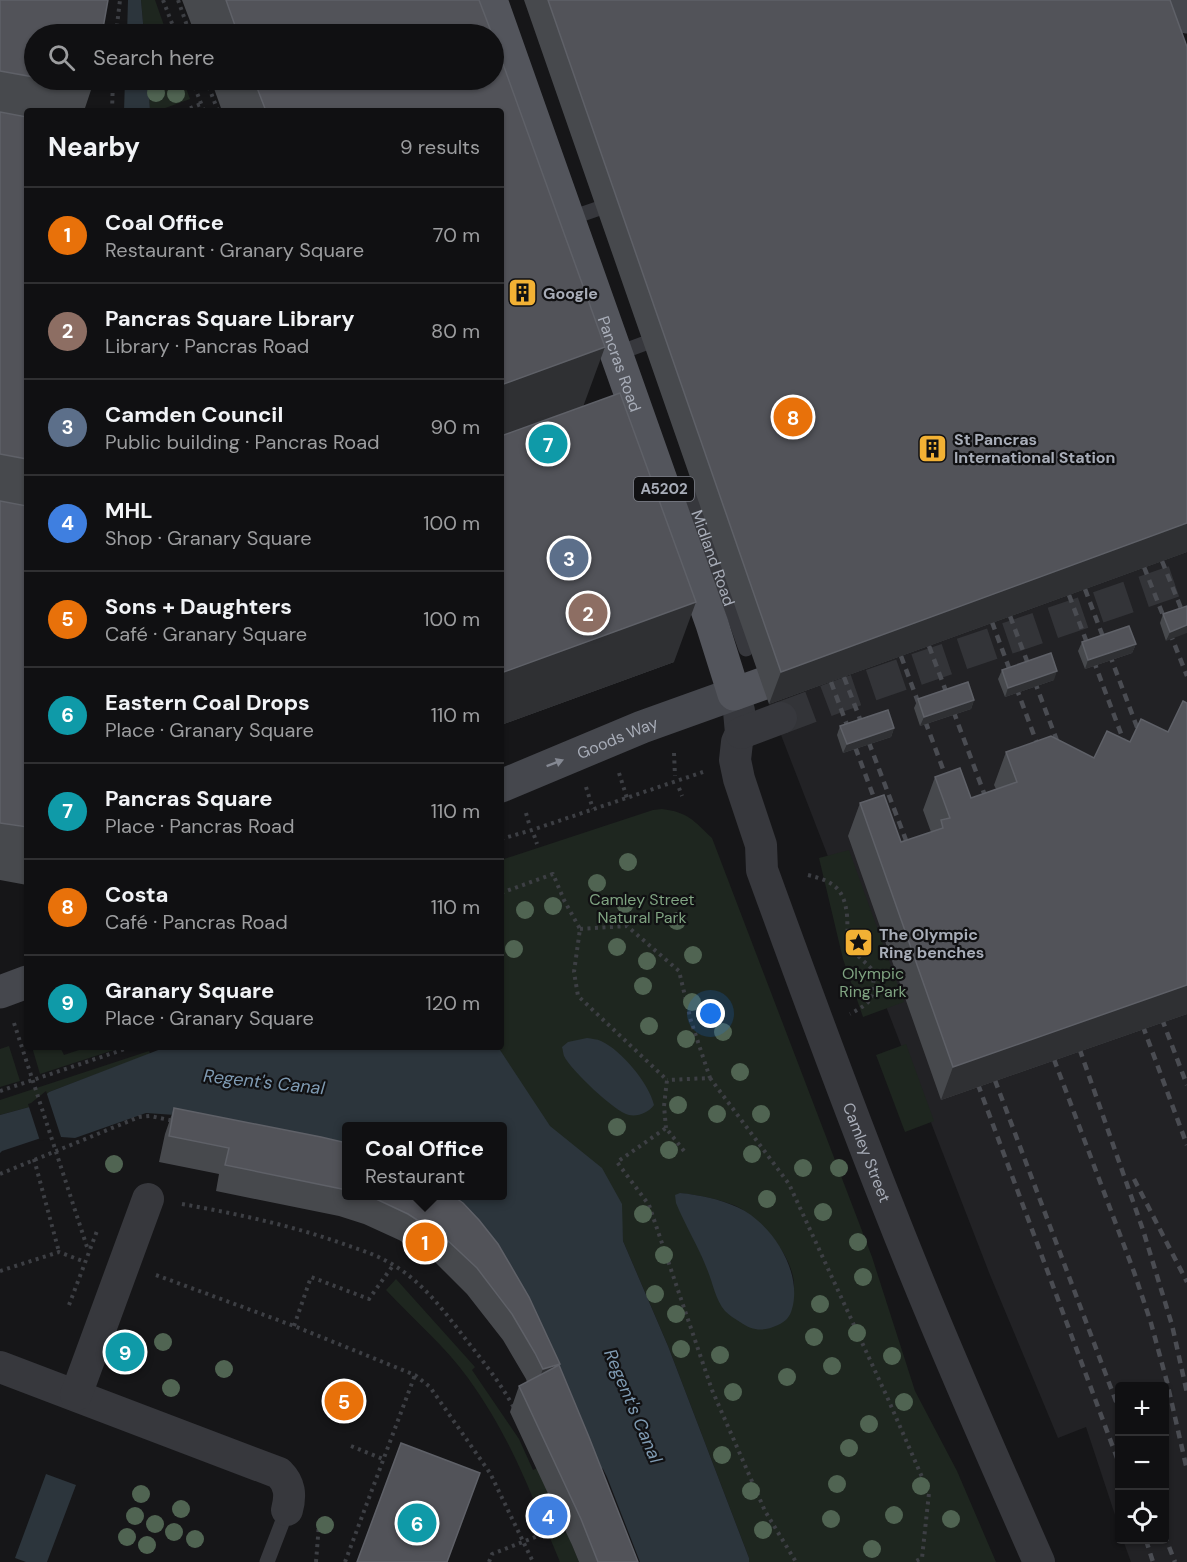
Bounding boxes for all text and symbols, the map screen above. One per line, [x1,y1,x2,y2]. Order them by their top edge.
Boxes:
search box [24,24,504,90]
icon: search [45,41,78,74]
text: Search here [93,43,214,72]
text: Nearby [48,130,140,164]
text: 9 results [400,134,480,160]
text: Coal Office [105,208,224,237]
text: 1 [64,222,71,248]
text: 70 m [433,222,480,248]
text: Restaurant · Granary Square [105,237,364,263]
building icon: Google [506,277,538,309]
place label: Google [543,283,598,304]
text: Pancras Square Library [105,304,355,333]
street label: Pancras Road [593,313,646,415]
text: 2 [62,318,73,344]
text: 80 m [431,318,480,344]
text: Library · Pancras Road [105,333,309,359]
pin: 8 [774,394,812,440]
text: Camden Council [105,400,283,429]
text: 3 [61,414,74,440]
text: 90 m [431,414,480,440]
pin: 7 [528,422,568,466]
text: Public building · Pancras Road [105,429,380,455]
place label: St Pancras International Station [954,429,1115,468]
building icon: St Pancras International Station [917,432,949,464]
road number: A5202 [634,477,694,501]
text: MHL [105,496,152,525]
street label: Midland Road [686,507,740,609]
text: 4 [61,510,74,536]
text: 100 m [423,510,480,536]
text: Shop · Granary Square [105,525,312,551]
pin: 3 [550,536,588,580]
pin: 2 [568,590,608,636]
text: Sons + Daughters [105,592,292,621]
text: 5 [61,606,74,632]
text: 100 m [423,606,480,632]
text: Café · Granary Square [105,621,307,647]
text: Eastern Coal Drops [105,688,310,717]
text: 6 [61,702,74,728]
text: 110 m [431,702,480,728]
street label: Goods Way [574,712,661,764]
text: Place · Granary Square [105,717,314,743]
one-way arrow [546,758,564,767]
text: Pancras Square [105,784,273,813]
text: 7 [62,798,73,824]
text: 110 m [431,798,480,824]
text: Place · Pancras Road [105,813,294,839]
text: Costa [105,880,168,909]
park label: Camley Street Natural Park [589,889,695,928]
text: 8 [61,894,74,920]
text: 110 m [431,894,480,920]
text: Café · Pancras Road [105,909,288,935]
place label: The Olympic Ring benches [879,924,984,963]
place icon: The Olympic Ring benches [842,927,874,959]
park label: Olympic Ring Park [839,963,907,1002]
text: Granary Square [105,976,274,1005]
text: 9 [61,990,74,1016]
text: 120 m [426,990,480,1016]
your location [696,999,725,1028]
text: Place · Granary Square [105,1005,314,1031]
water label: Regent's Canal [202,1064,327,1100]
street label: Camley Street [838,1100,895,1205]
popup [342,1122,507,1200]
text: Coal Office [365,1134,484,1163]
text: Restaurant [365,1163,465,1189]
pin: 1 [406,1220,444,1264]
pin: 9 [106,1330,144,1374]
water label: Regent's Canal [598,1345,668,1468]
pin: 5 [324,1378,364,1424]
map controls [1115,1382,1169,1544]
button: + [1115,1382,1169,1436]
button: − [1115,1436,1169,1490]
button: locate [1115,1490,1169,1544]
pin: 4 [528,1494,568,1538]
pin: 6 [398,1500,436,1546]

